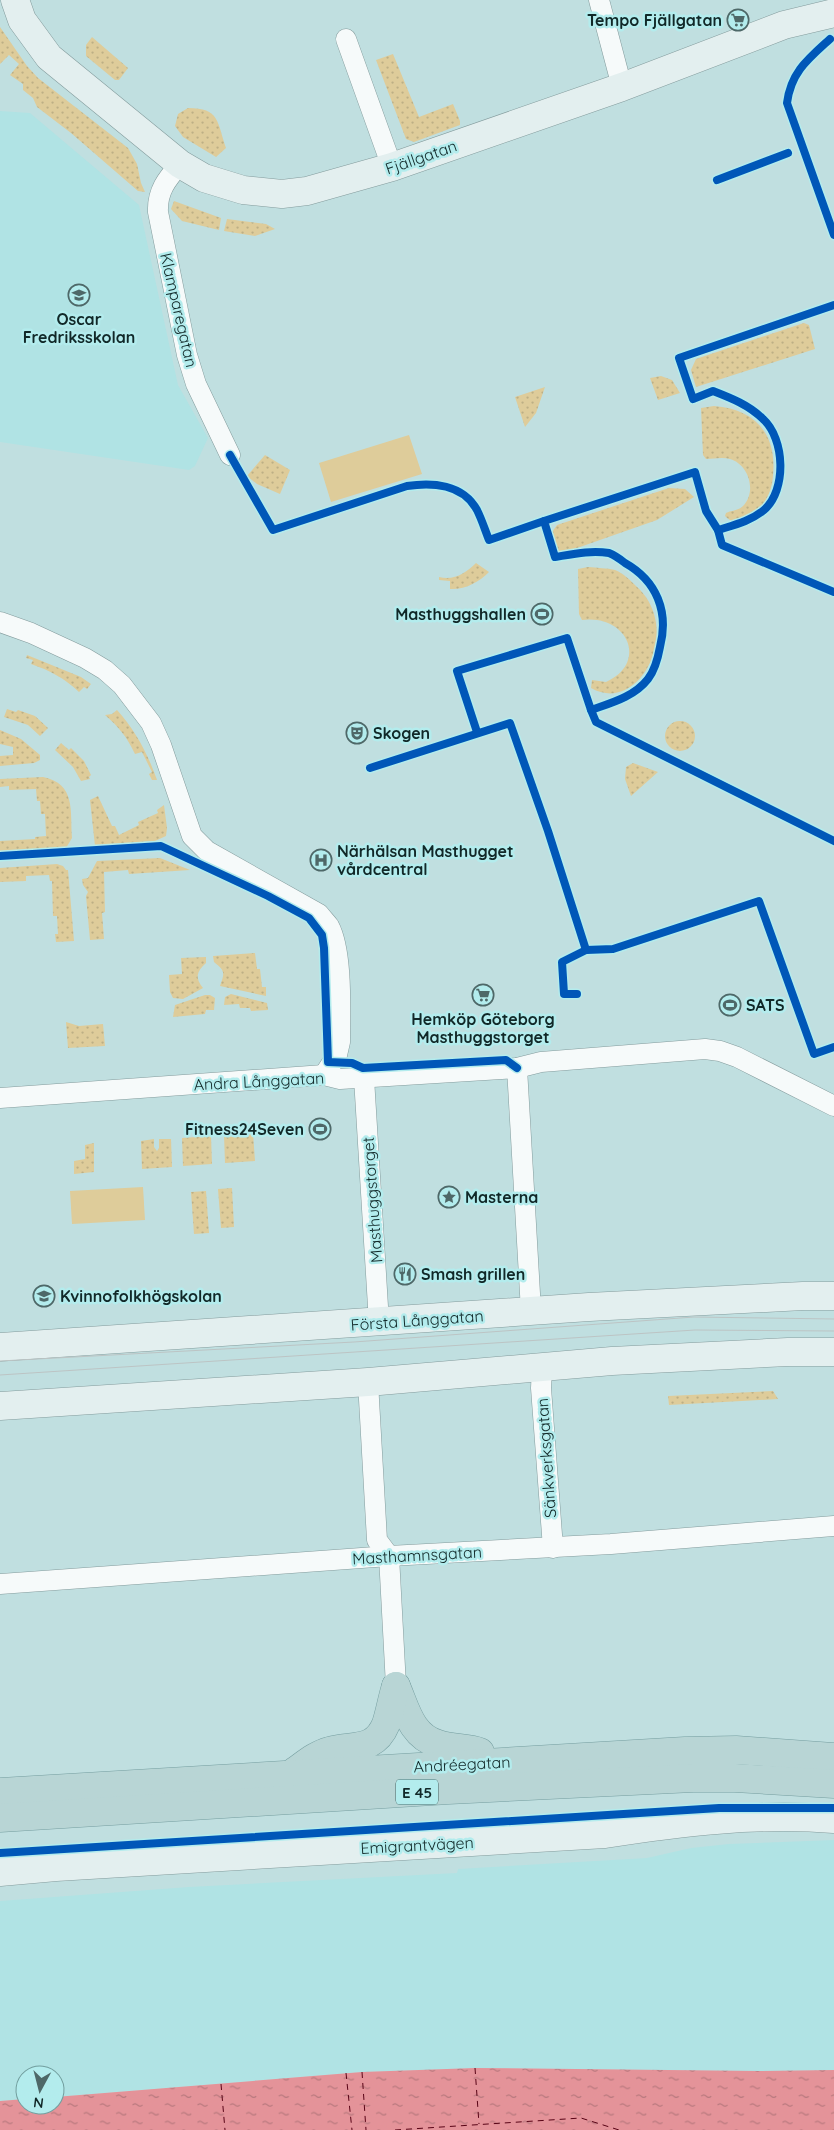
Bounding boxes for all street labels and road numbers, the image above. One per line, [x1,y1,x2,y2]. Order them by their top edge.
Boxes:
street label: Fjällgatan [383,135,459,179]
street label: Klamparegatan [156,251,202,369]
street label: Andra Långgatan [193,1068,325,1094]
street label: Masthuggstorget [358,1136,386,1264]
street label: Första Långgatan [350,1305,484,1335]
street label: Sänkverksgatan [532,1397,560,1519]
street label: Masthamnsgatan [352,1542,482,1568]
street label: Andréegatan [413,1751,511,1777]
road number: E 45 [396,1780,438,1804]
street label: Emigrantvägen [360,1832,474,1858]

